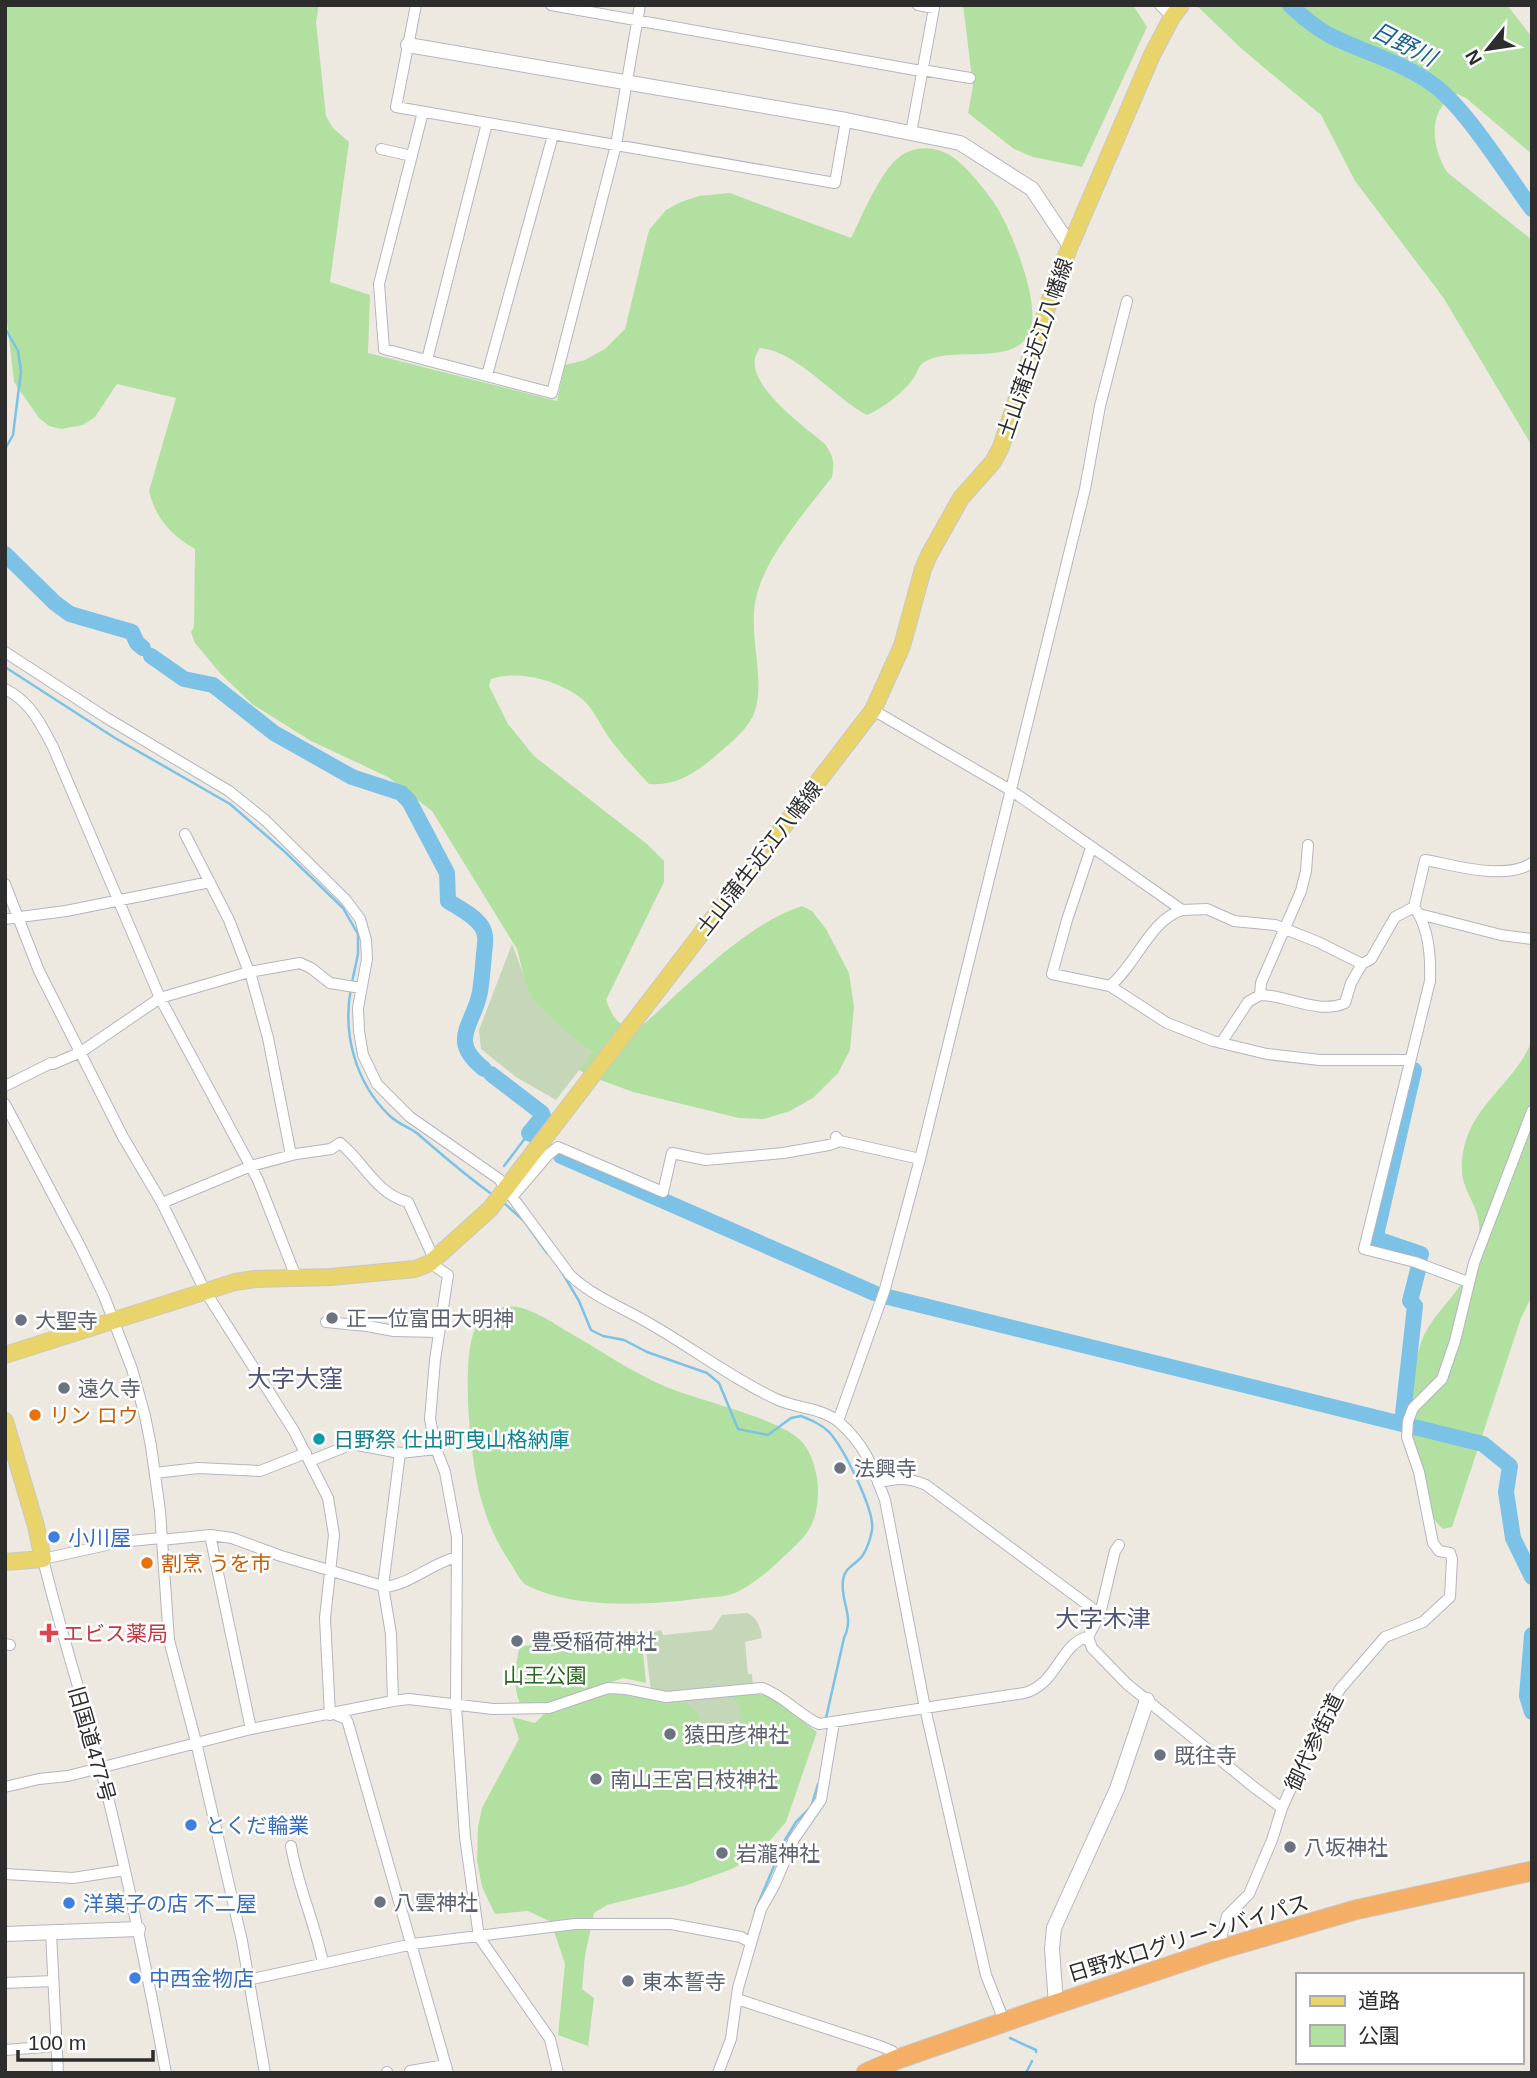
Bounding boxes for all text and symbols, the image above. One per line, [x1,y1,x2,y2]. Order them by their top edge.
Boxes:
north arrow [1453,14,1523,84]
water label: 日野川 [1367,17,1443,73]
text: N [1461,46,1486,68]
street label: 土山蒲生近江八幡線 [993,255,1077,441]
street label: 土山蒲生近江八幡線 [692,776,826,940]
place label: 正一位富田大明神 [346,1307,514,1330]
place label: 大聖寺 [35,1309,98,1332]
marker: 正一位富田大明神 [324,1310,340,1326]
marker: 大聖寺 [13,1312,29,1328]
district label: 大字大窪 [247,1365,343,1392]
place label: 遠久寺 [78,1377,141,1400]
marker: 遠久寺 [56,1380,72,1396]
place label: リン ロウ [49,1404,139,1427]
marker: リン ロウ [27,1407,43,1423]
place label: 日野祭 仕出町曳山格納庫 [333,1428,570,1451]
marker: 日野祭 仕出町曳山格納庫 [311,1431,327,1447]
place label: 法興寺 [854,1457,917,1480]
marker: 法興寺 [832,1460,848,1476]
place label: 小川屋 [68,1526,131,1549]
marker: 小川屋 [46,1529,62,1545]
place label: 割烹 うを市 [161,1552,272,1575]
marker: 割烹 うを市 [139,1555,155,1571]
district label: 大字木津 [1055,1605,1151,1632]
place label: エビス薬局 [63,1622,168,1645]
marker: エビス薬局 [41,1625,57,1641]
place label: 豊受稲荷神社 [531,1630,657,1653]
marker: 豊受稲荷神社 [509,1633,525,1649]
park label: 山王公園 [503,1664,587,1687]
street label: 旧国道477号 [65,1684,119,1804]
street label: 御代参街道 [1281,1690,1347,1794]
place label: 猿田彦神社 [684,1723,789,1746]
marker: 猿田彦神社 [662,1726,678,1742]
place label: 既往寺 [1174,1744,1237,1767]
marker: 既往寺 [1152,1747,1168,1763]
place label: 南山王宮日枝神社 [610,1768,778,1791]
marker: 南山王宮日枝神社 [588,1771,604,1787]
place label: とくだ輪業 [205,1814,309,1837]
marker: とくだ輪業 [183,1817,199,1833]
place label: 八坂神社 [1304,1836,1388,1859]
marker: 八坂神社 [1282,1839,1298,1855]
place label: 岩瀧神社 [736,1842,820,1865]
marker: 岩瀧神社 [714,1845,730,1861]
street label: 日野水口グリーンバイパス [1065,1890,1311,1986]
place label: 八雲神社 [394,1891,478,1914]
place label: 洋菓子の店 不二屋 [83,1892,257,1915]
marker: 八雲神社 [372,1894,388,1910]
marker: 洋菓子の店 不二屋 [61,1895,77,1911]
place label: 中西金物店 [149,1967,254,1990]
marker: 中西金物店 [127,1970,143,1986]
place label: 東本誓寺 [642,1970,726,1993]
marker: 東本誓寺 [620,1973,636,1989]
legend [1296,1973,1523,2064]
text: 道路 [1358,1989,1400,2012]
scale bar [18,2018,152,2062]
text: 公園 [1358,2024,1400,2047]
text: 100 m [28,2031,86,2054]

